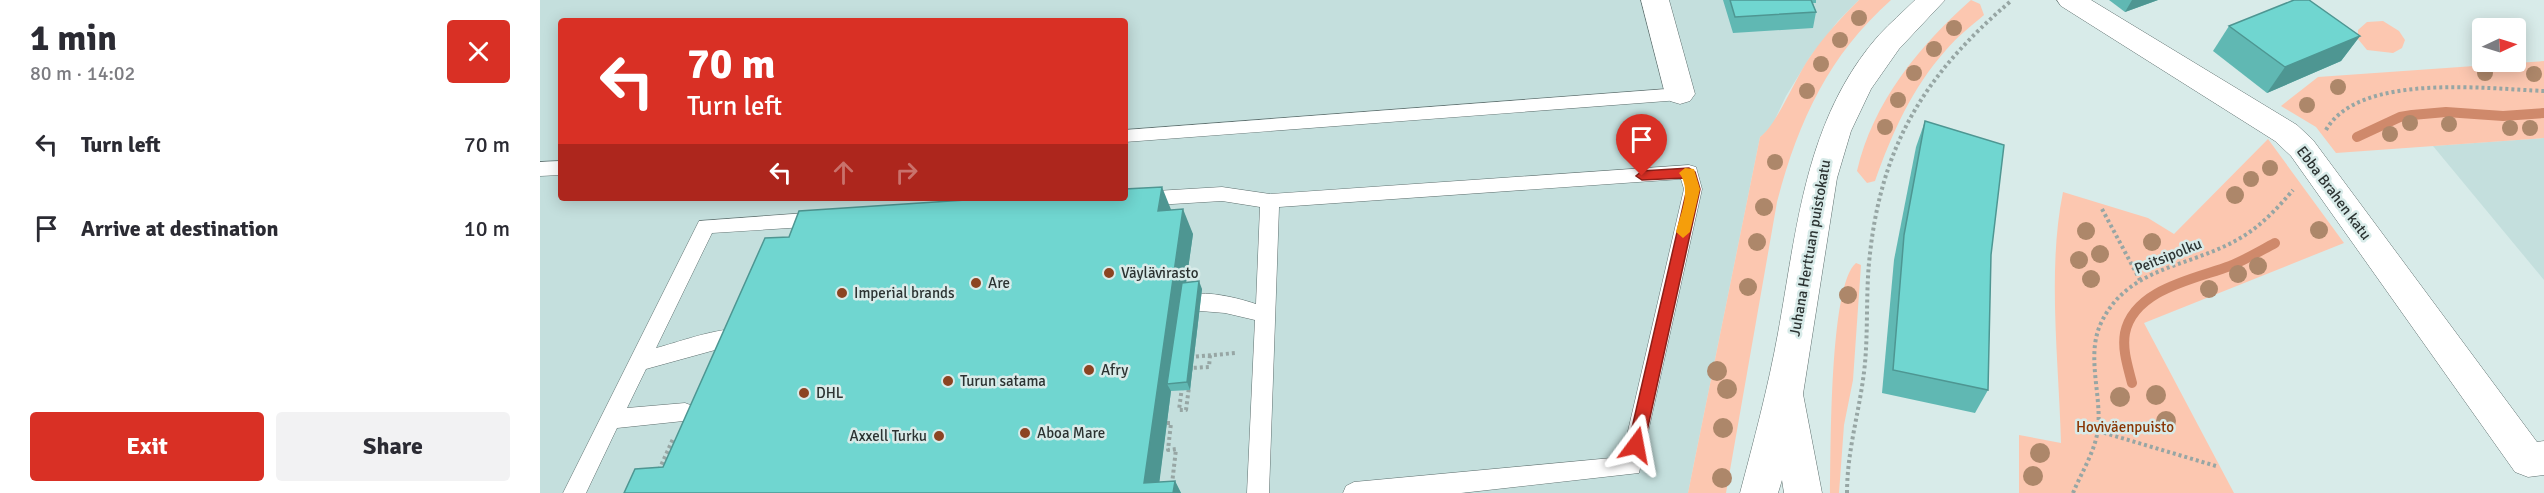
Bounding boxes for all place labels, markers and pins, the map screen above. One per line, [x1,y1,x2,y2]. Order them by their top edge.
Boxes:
pin [1616,114,1667,176]
place label: Väylävirasto [1121,264,1199,282]
marker: Väylävirasto [1102,266,1116,280]
place label: Are [988,274,1010,292]
marker: Are [969,276,983,290]
place label: Imperial brands [854,284,955,302]
marker: Imperial brands [835,286,849,300]
place label: Afry [1101,361,1128,379]
marker: Afry [1082,363,1096,377]
place label: Turun satama [960,372,1046,390]
marker: Turun satama [941,374,955,388]
place label: DHL [816,384,844,402]
marker: DHL [797,386,811,400]
place label: Aboa Mare [1037,424,1105,442]
marker: Aboa Mare [1018,426,1032,440]
place label: Axxell Turku [850,427,927,445]
marker: Axxell Turku [932,429,946,443]

